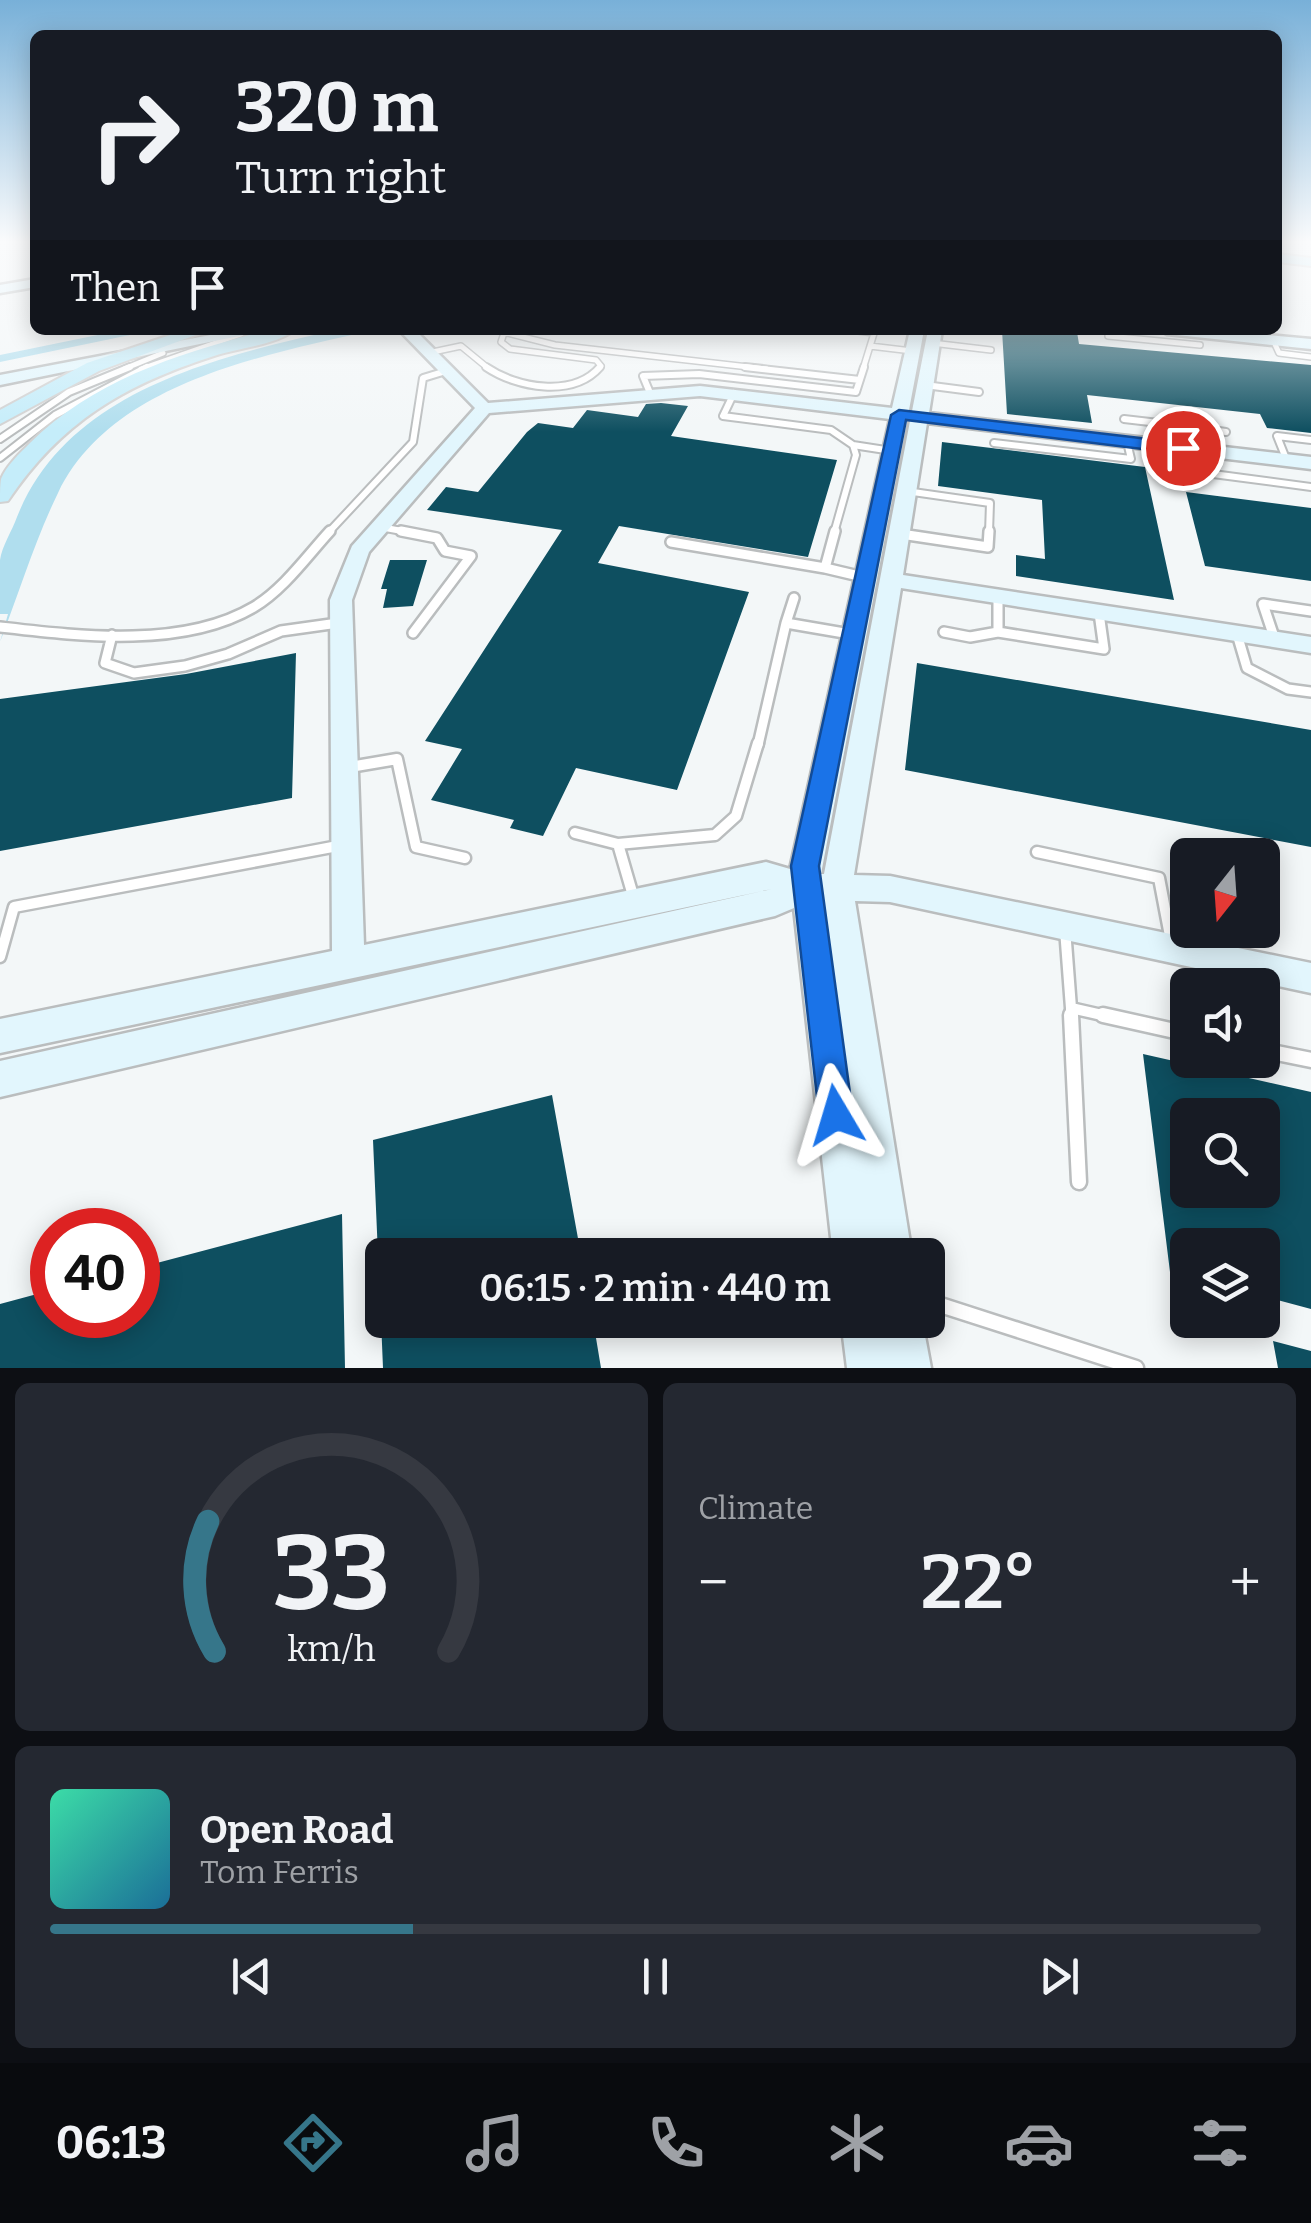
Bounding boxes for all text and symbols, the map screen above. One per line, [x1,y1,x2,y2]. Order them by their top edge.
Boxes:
text: 320 m [235,66,439,150]
icon: right [70,70,200,200]
text: Turn right [235,151,447,205]
icon: arrive [180,260,235,315]
text: Then [70,265,160,311]
pin [1141,406,1226,491]
icon: arrive [1156,421,1211,476]
north arrow [1170,838,1280,948]
map controls [1170,838,1280,1338]
button: sound [1170,968,1280,1078]
position arrow [784,1063,888,1167]
button: search [1170,1098,1280,1208]
speed limit sign: 40 [30,1208,160,1338]
button: layers [1170,1228,1280,1338]
text: 06:15 · 2 min · 440 m [479,1265,831,1311]
text: Climate [698,1489,813,1527]
text: 33 [272,1512,391,1637]
text: 22° [921,1538,1037,1628]
text: − [698,1550,728,1616]
text: + [1230,1550,1261,1616]
text: km/h [287,1628,376,1670]
text: Open Road [200,1807,393,1853]
text: Tom Ferris [200,1853,359,1891]
icon: previous [224,1949,279,2004]
icon: pause [628,1949,683,2004]
icon: next [1032,1949,1087,2004]
icon: directions [278,2108,348,2178]
icon: music [460,2108,530,2178]
icon: phone [641,2108,711,2178]
icon: climate [822,2108,892,2178]
icon: car [1004,2108,1074,2178]
icon: filters [1185,2108,1255,2178]
text: 06:13 [56,2116,167,2170]

